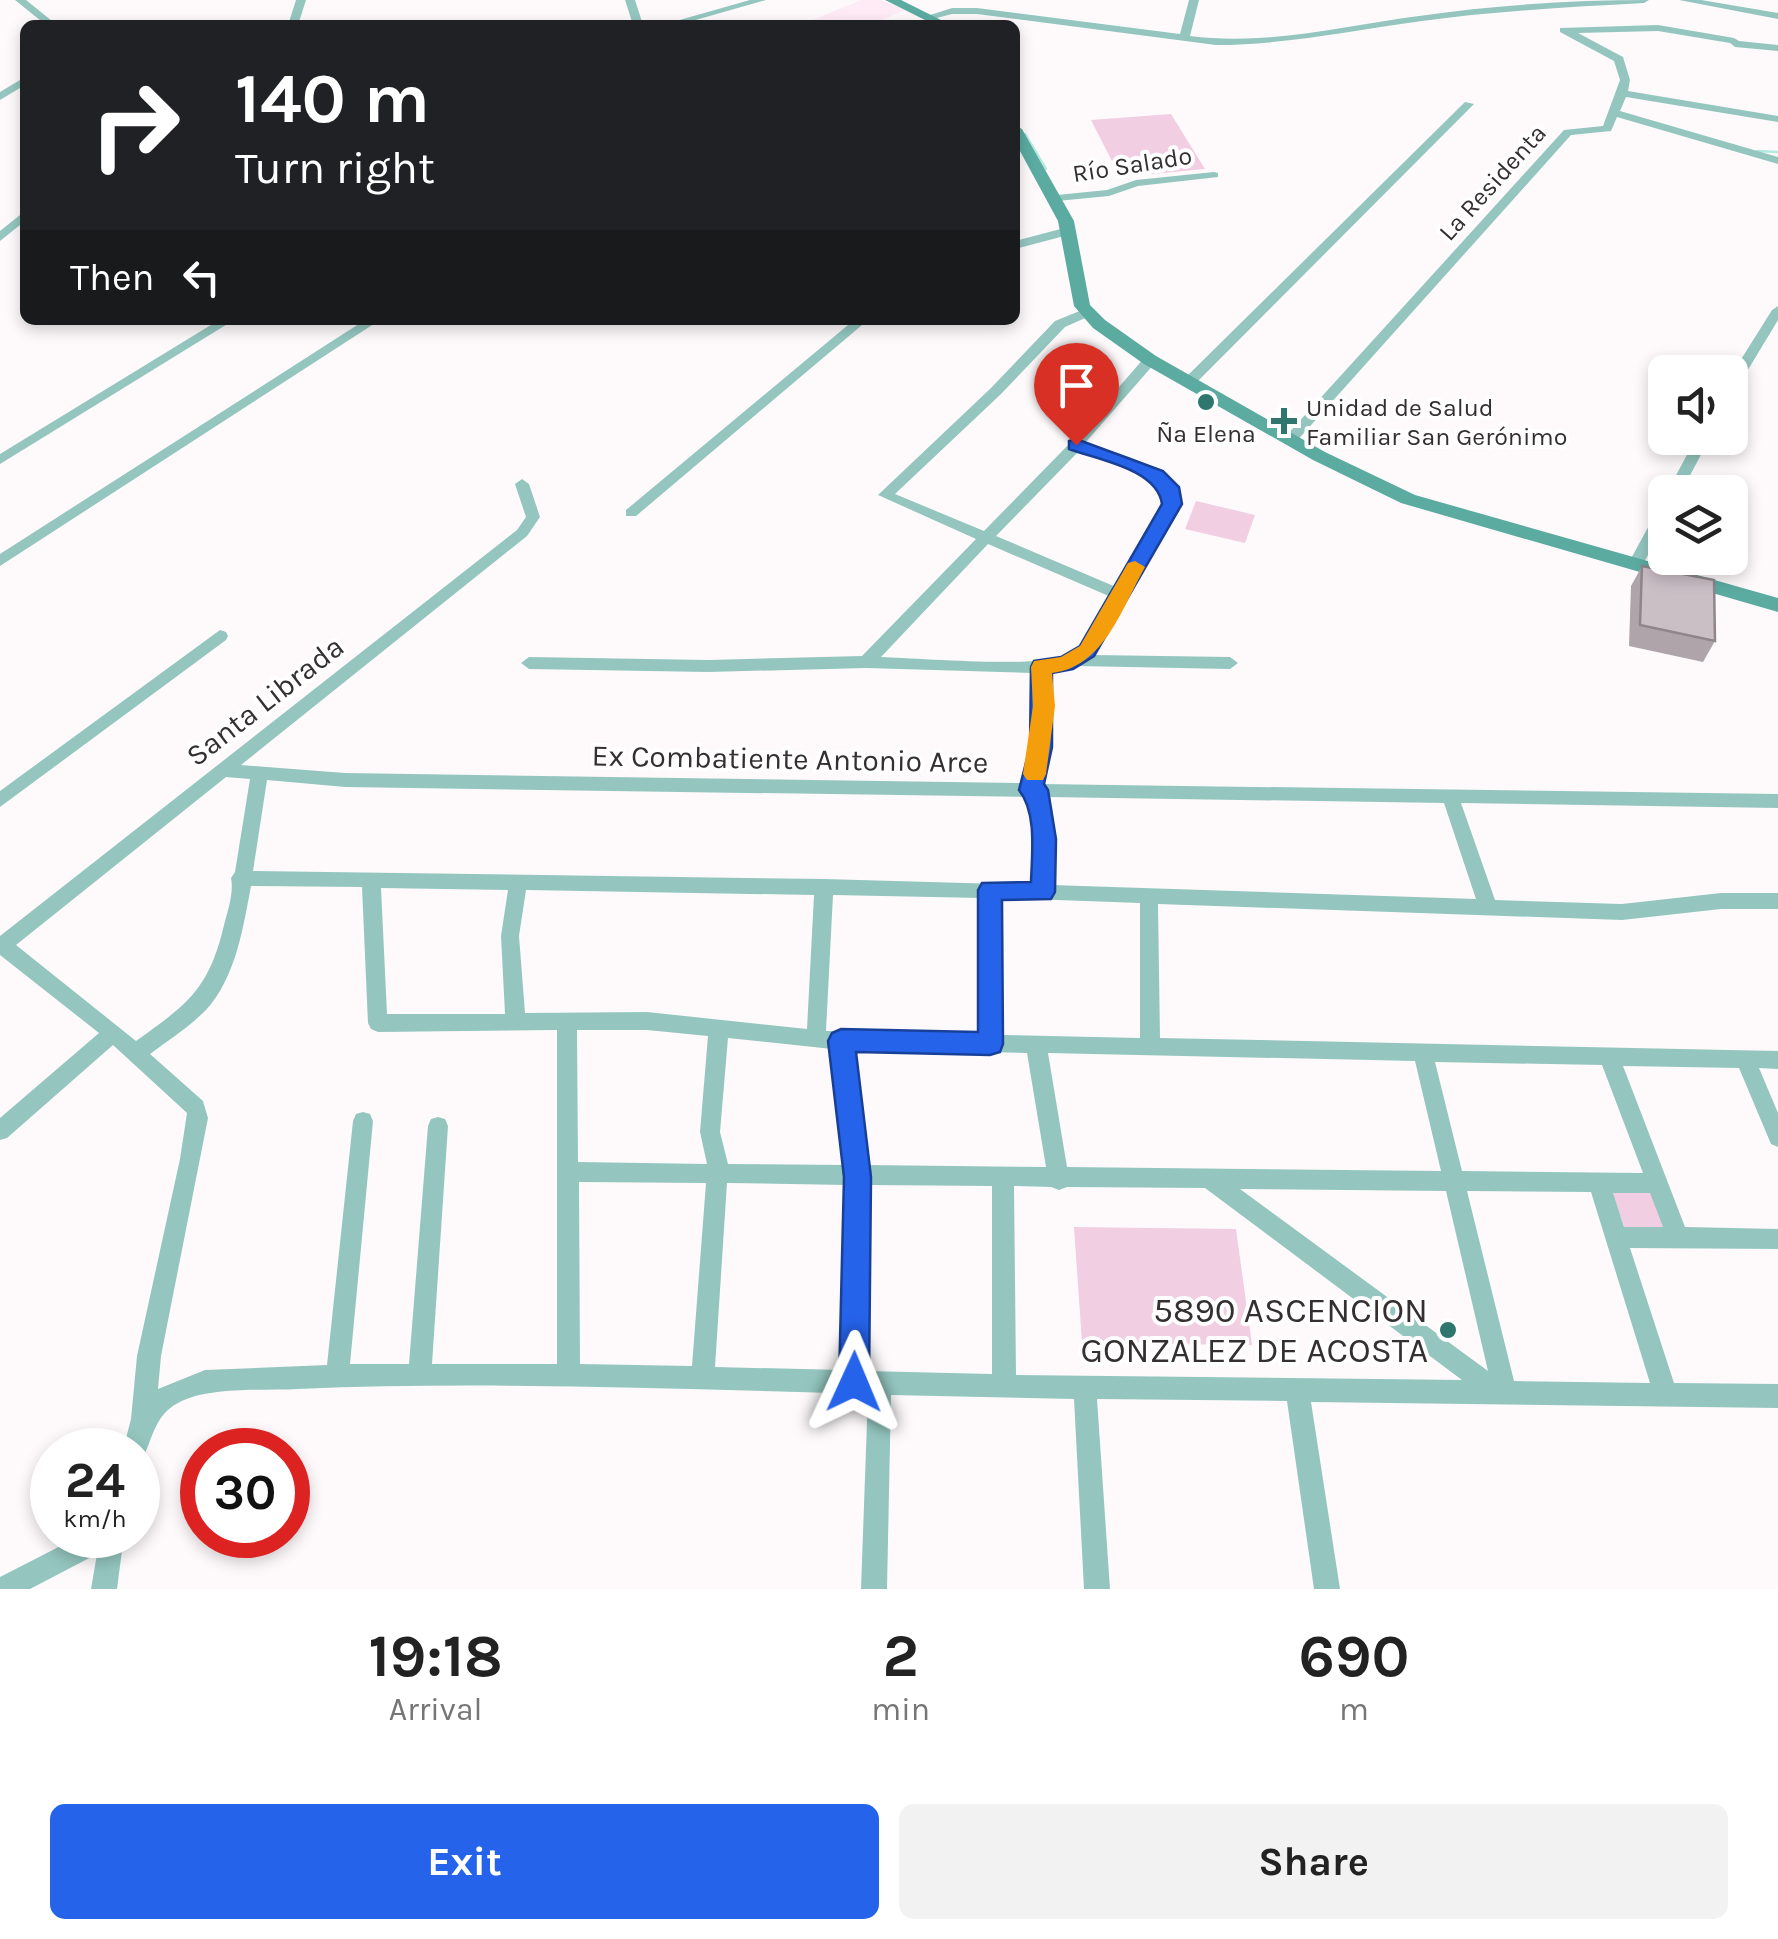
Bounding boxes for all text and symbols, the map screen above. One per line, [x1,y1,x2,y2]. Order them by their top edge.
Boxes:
text: 140 m [235,58,430,140]
icon: right [70,60,200,190]
street label: La Residenta [1433,118,1552,246]
street label: Río Salado [1070,141,1194,188]
text: Turn right [235,142,435,194]
icon: left [174,250,229,305]
text: Then [70,255,154,300]
pin [1034,343,1119,446]
map controls [1648,355,1748,575]
button: sound [1648,355,1748,455]
icon: arrive [1049,358,1104,413]
marker: Ña Elena [1195,391,1217,413]
place label: Unidad de Salud Familiar San Gerónimo [1306,393,1567,451]
marker: Unidad de Salud Familiar San Gerónimo [1271,408,1297,434]
place label: Ña Elena [1156,419,1256,448]
button: layers [1648,475,1748,575]
street label: Santa Librada [179,628,351,774]
street label: Ex Combatiente Antonio Arce [591,738,989,780]
place label: 5890 ASCENCION GONZALEZ DE ACOSTA [1080,1290,1428,1371]
marker: 5890 ASCENCION GONZALEZ DE ACOSTA [1437,1319,1459,1341]
position arrow [802,1330,906,1434]
speed limit sign: 30 [180,1428,310,1558]
text: 24 [65,1451,125,1510]
text: km/h [63,1504,127,1533]
text: 19:18 [368,1621,503,1691]
text: 2 [883,1621,919,1691]
text: 690 [1299,1621,1410,1691]
text: Arrival [389,1691,483,1728]
text: min [871,1691,930,1728]
text: m [1339,1691,1369,1728]
button: Exit [50,1804,879,1919]
button: Share [899,1804,1728,1919]

